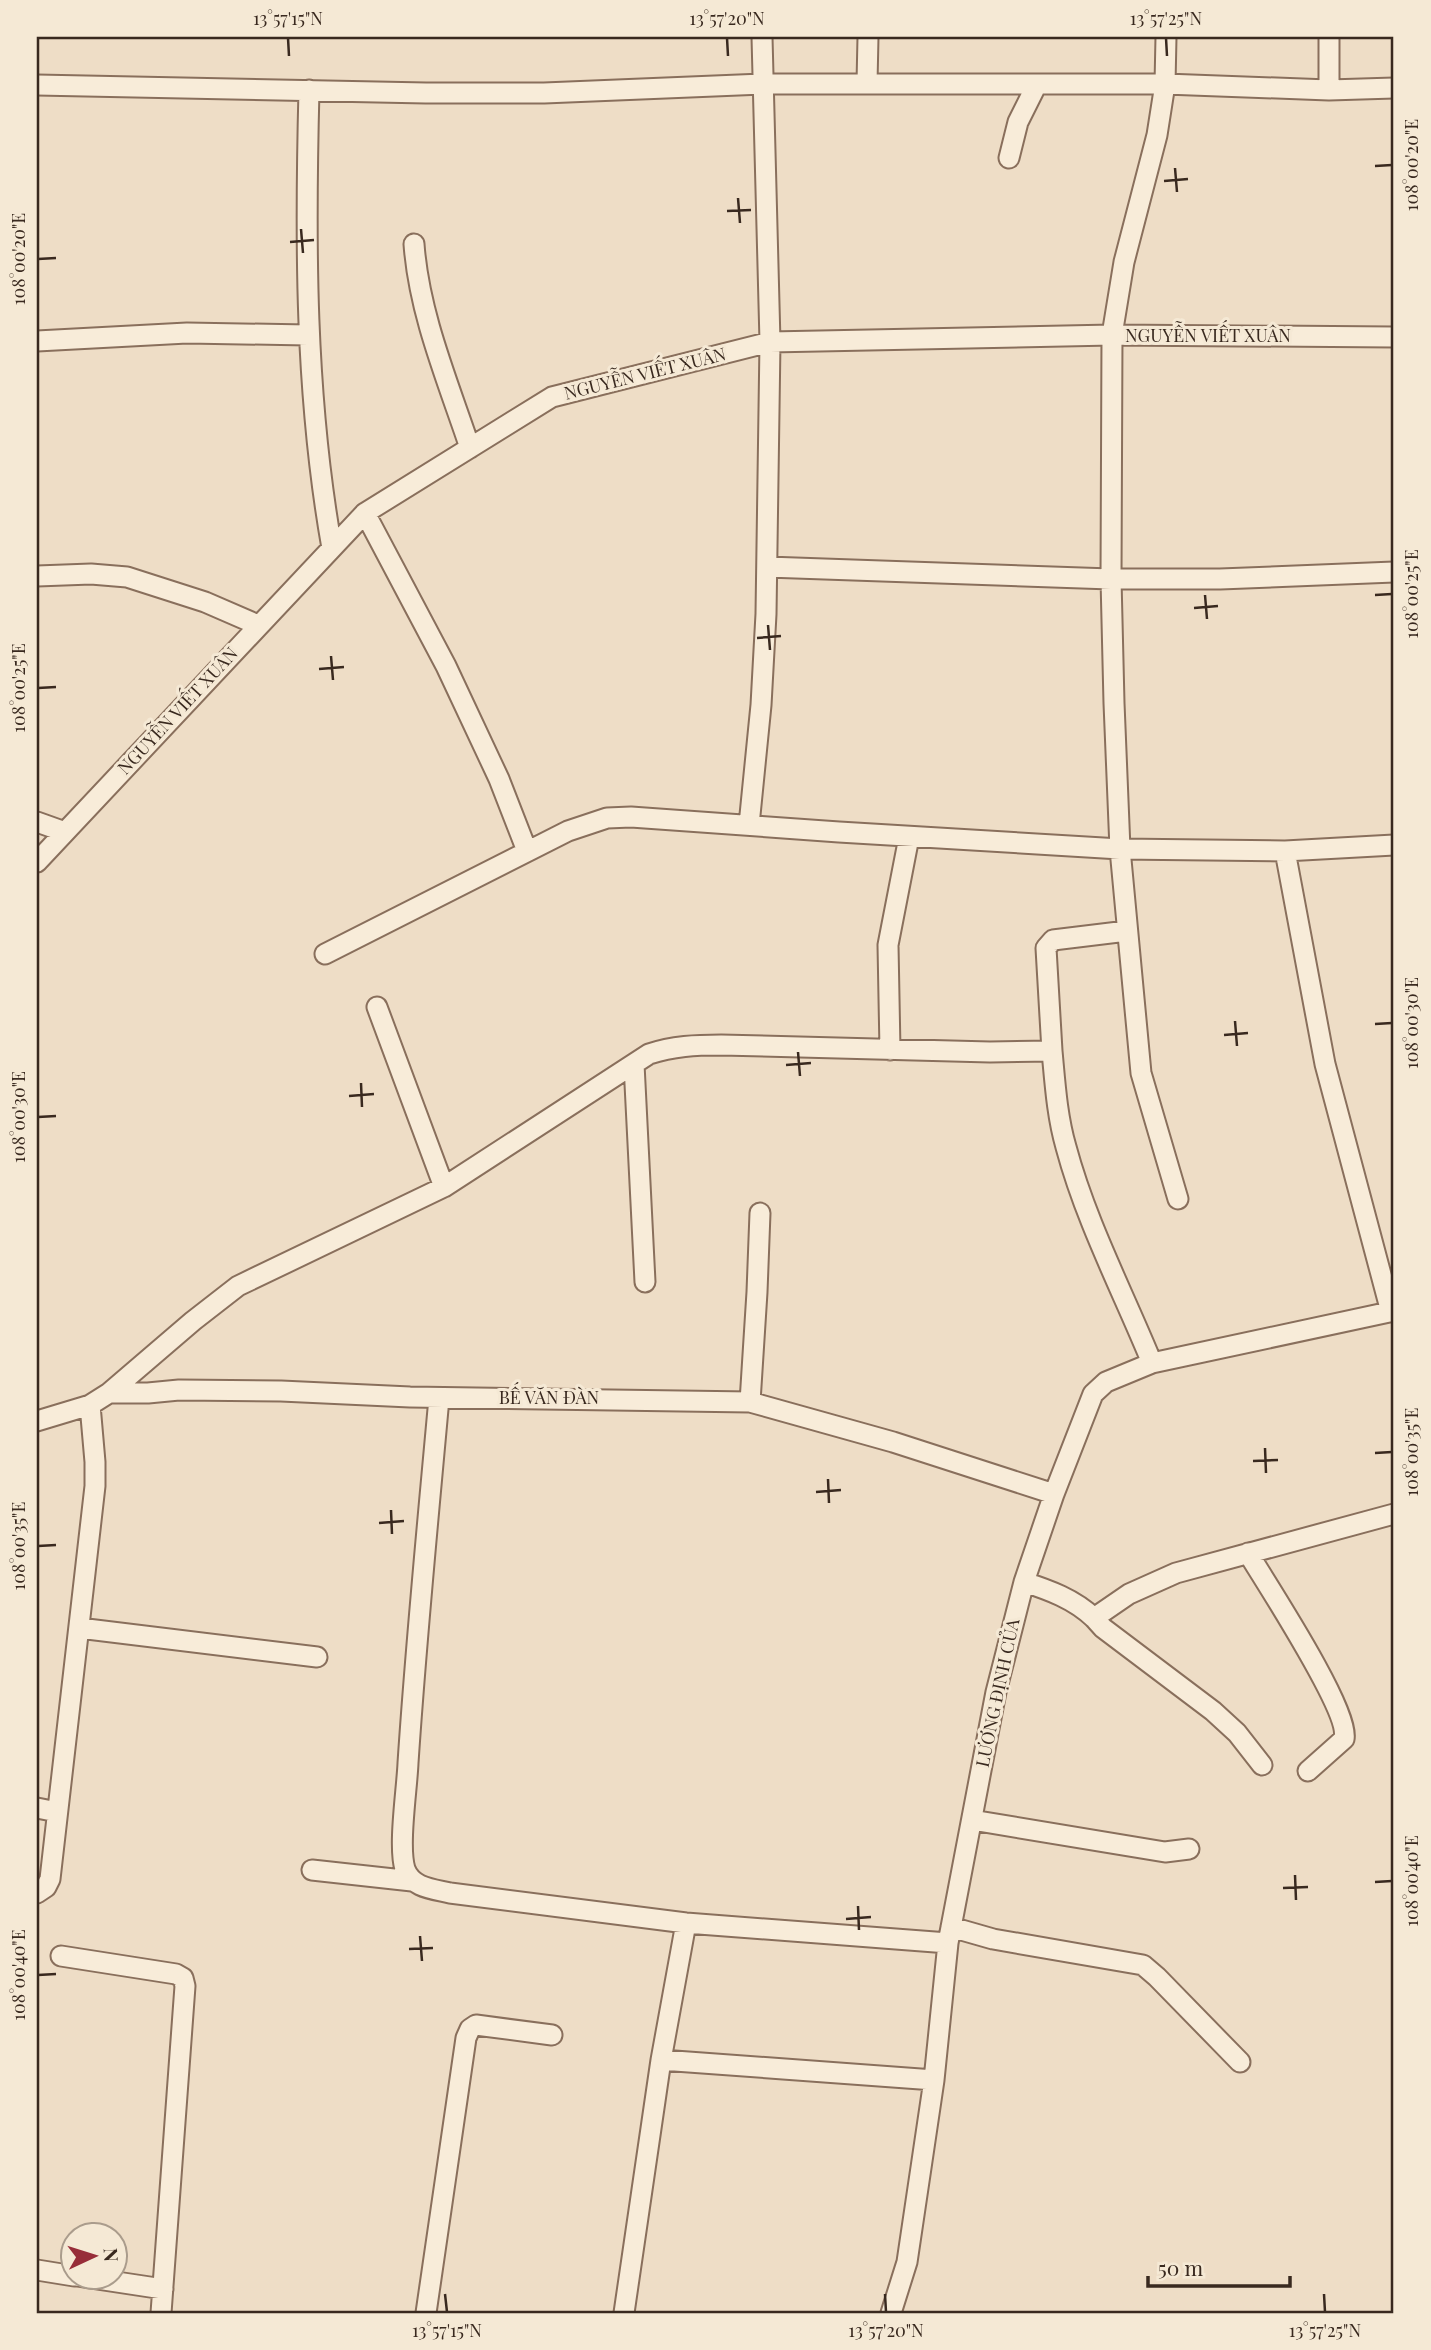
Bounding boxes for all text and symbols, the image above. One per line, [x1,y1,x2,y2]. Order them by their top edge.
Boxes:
text: 13°57'15"N [253,6,323,30]
text: 13°57'20"N [689,6,765,30]
text: 13°57'25"N [1130,6,1202,30]
text: 108°00'20"E [1399,119,1423,211]
text: 108°00'20"E [6,213,30,305]
street label: NGUYỄN VIẾT XUÂN [1125,319,1291,347]
street label: NGUYỄN VIẾT XUÂN [560,337,728,405]
text: 108°00'25"E [1399,549,1423,639]
street label: NGUYỄN VIẾT XUÂN [109,639,243,779]
text: 108°00'25"E [6,643,30,733]
text: 108°00'30"E [1399,977,1423,1069]
text: 108°00'30"E [6,1071,30,1163]
street label: BẾ VĂN ĐÀN [499,1381,600,1409]
text: 108°00'35"E [1399,1408,1423,1496]
text: 108°00'35"E [6,1502,30,1590]
street label: LƯƠNG ĐỊNH CỦA [970,1616,1025,1769]
text: 108°00'40"E [1399,1835,1423,1927]
text: 108°00'40"E [6,1929,30,2021]
north arrow [60,2220,130,2290]
scale bar [1148,2245,1289,2289]
text: N [99,2247,125,2263]
text: 50 m [1158,2253,1204,2281]
text: 13°57'15"N [412,2318,482,2342]
text: 13°57'20"N [848,2318,924,2342]
text: 13°57'25"N [1289,2318,1361,2342]

